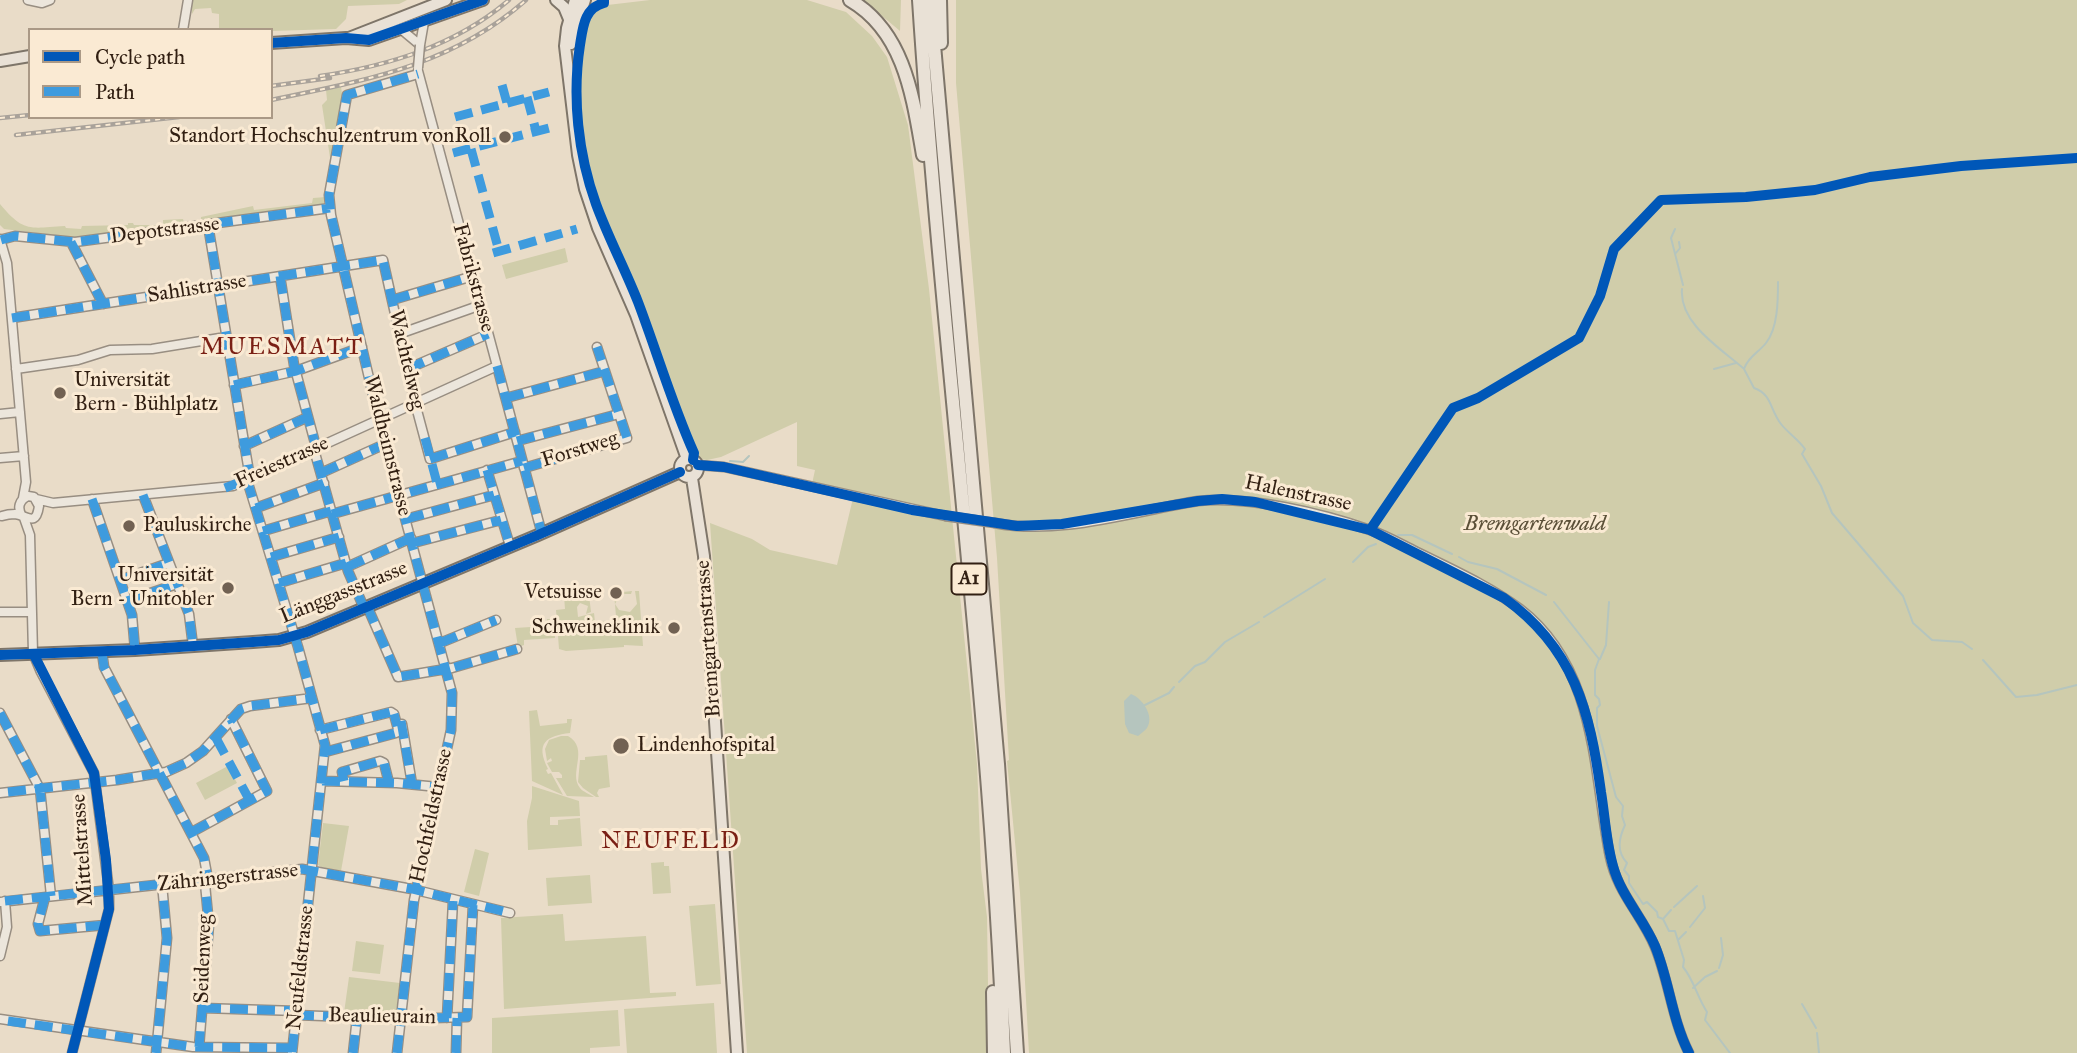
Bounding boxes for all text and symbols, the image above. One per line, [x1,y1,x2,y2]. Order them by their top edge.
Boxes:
legend [28,28,273,119]
text: Cycle path [95,44,185,70]
text: Path [95,79,135,105]
place label: Standort Hochschulzentrum vonRoll [169,124,491,150]
marker: Standort Hochschulzentrum vonRoll [497,129,513,145]
street label: Depotstrasse [109,212,221,250]
street label: Fabrikstrasse [446,221,500,335]
street label: Sahlistrasse [146,269,248,309]
street label: Wachtelweg [382,307,430,413]
district label: MUESMATT [201,334,363,362]
place label: Universität Bern - Bühlplatz [74,368,218,418]
street label: Waldheimstrasse [357,373,417,519]
marker: Universität Bern - Bühlplatz [52,385,68,401]
street label: Forstweg [539,426,621,474]
street label: Freiestrasse [231,431,333,495]
street label: Halenstrasse [1242,470,1354,518]
park label: Bremgartenwald [1464,512,1606,538]
place label: Pauluskirche [143,513,252,539]
marker: Pauluskirche [121,518,137,534]
street label: Länggassstrasse [276,556,412,630]
street label: Bremgartenstrasse [691,559,727,719]
place label: Universität Bern - Unitobler [71,563,214,613]
road number: A1 [951,564,986,594]
marker: Universität Bern - Unitobler [220,580,236,596]
place label: Vetsuisse [524,580,602,606]
marker: Vetsuisse [608,585,624,601]
place label: Schweineklinik [531,615,660,641]
marker: Schweineklinik [666,620,682,636]
place label: Lindenhofspital [637,733,775,759]
marker: Lindenhofspital [611,736,631,756]
street label: Hochfeldstrasse [405,746,459,886]
street label: Mittelstrasse [67,793,99,907]
district label: NEUFELD [602,828,740,856]
street label: Zähringerstrasse [157,858,299,898]
street label: Neufeldstrasse [282,904,320,1032]
street label: Seidenweg [190,914,218,1004]
street label: Beaulieurain [328,1003,436,1031]

